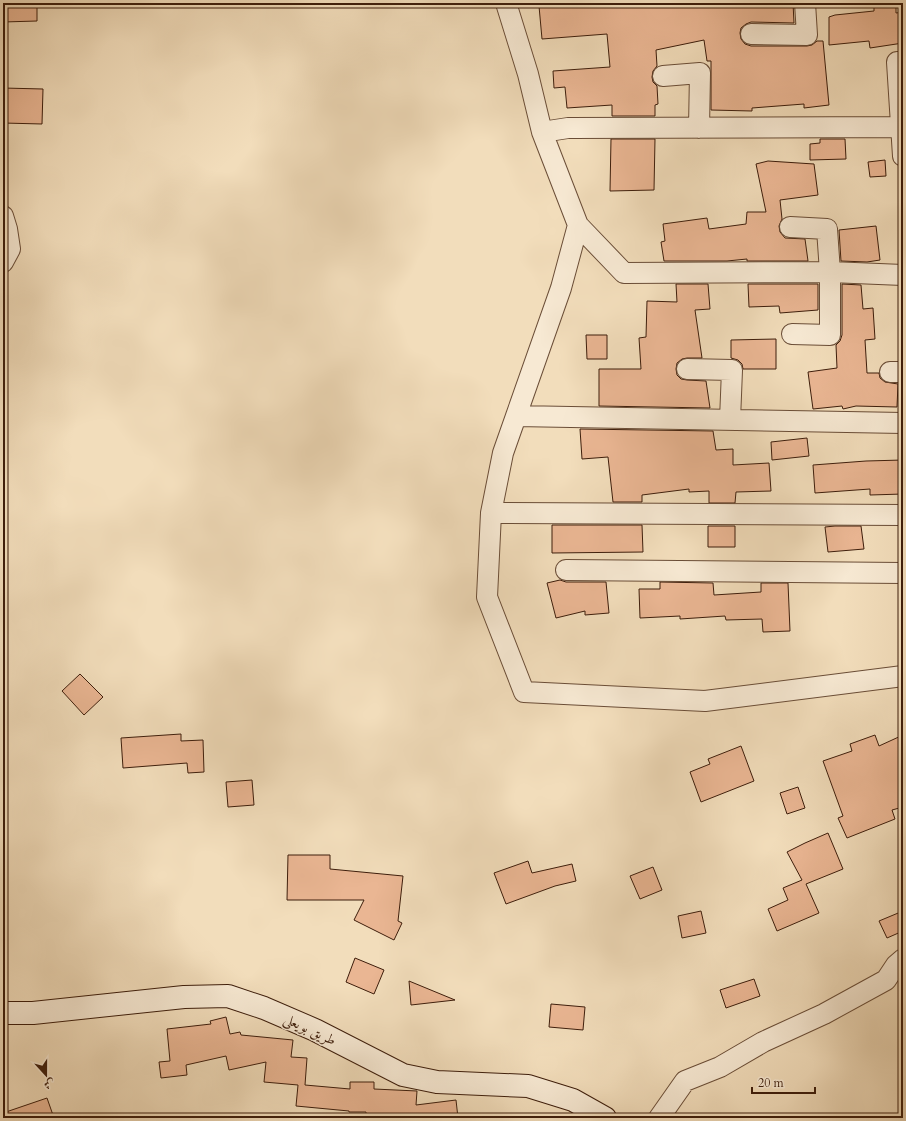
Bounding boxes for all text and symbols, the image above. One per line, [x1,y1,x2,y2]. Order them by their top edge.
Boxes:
street label: طريق بويعلى [281,1009,339,1050]
north arrow [26,1055,66,1095]
scale bar [752,1069,815,1095]
text: ش [42,1075,57,1093]
text: 20 m [758,1075,785,1091]

